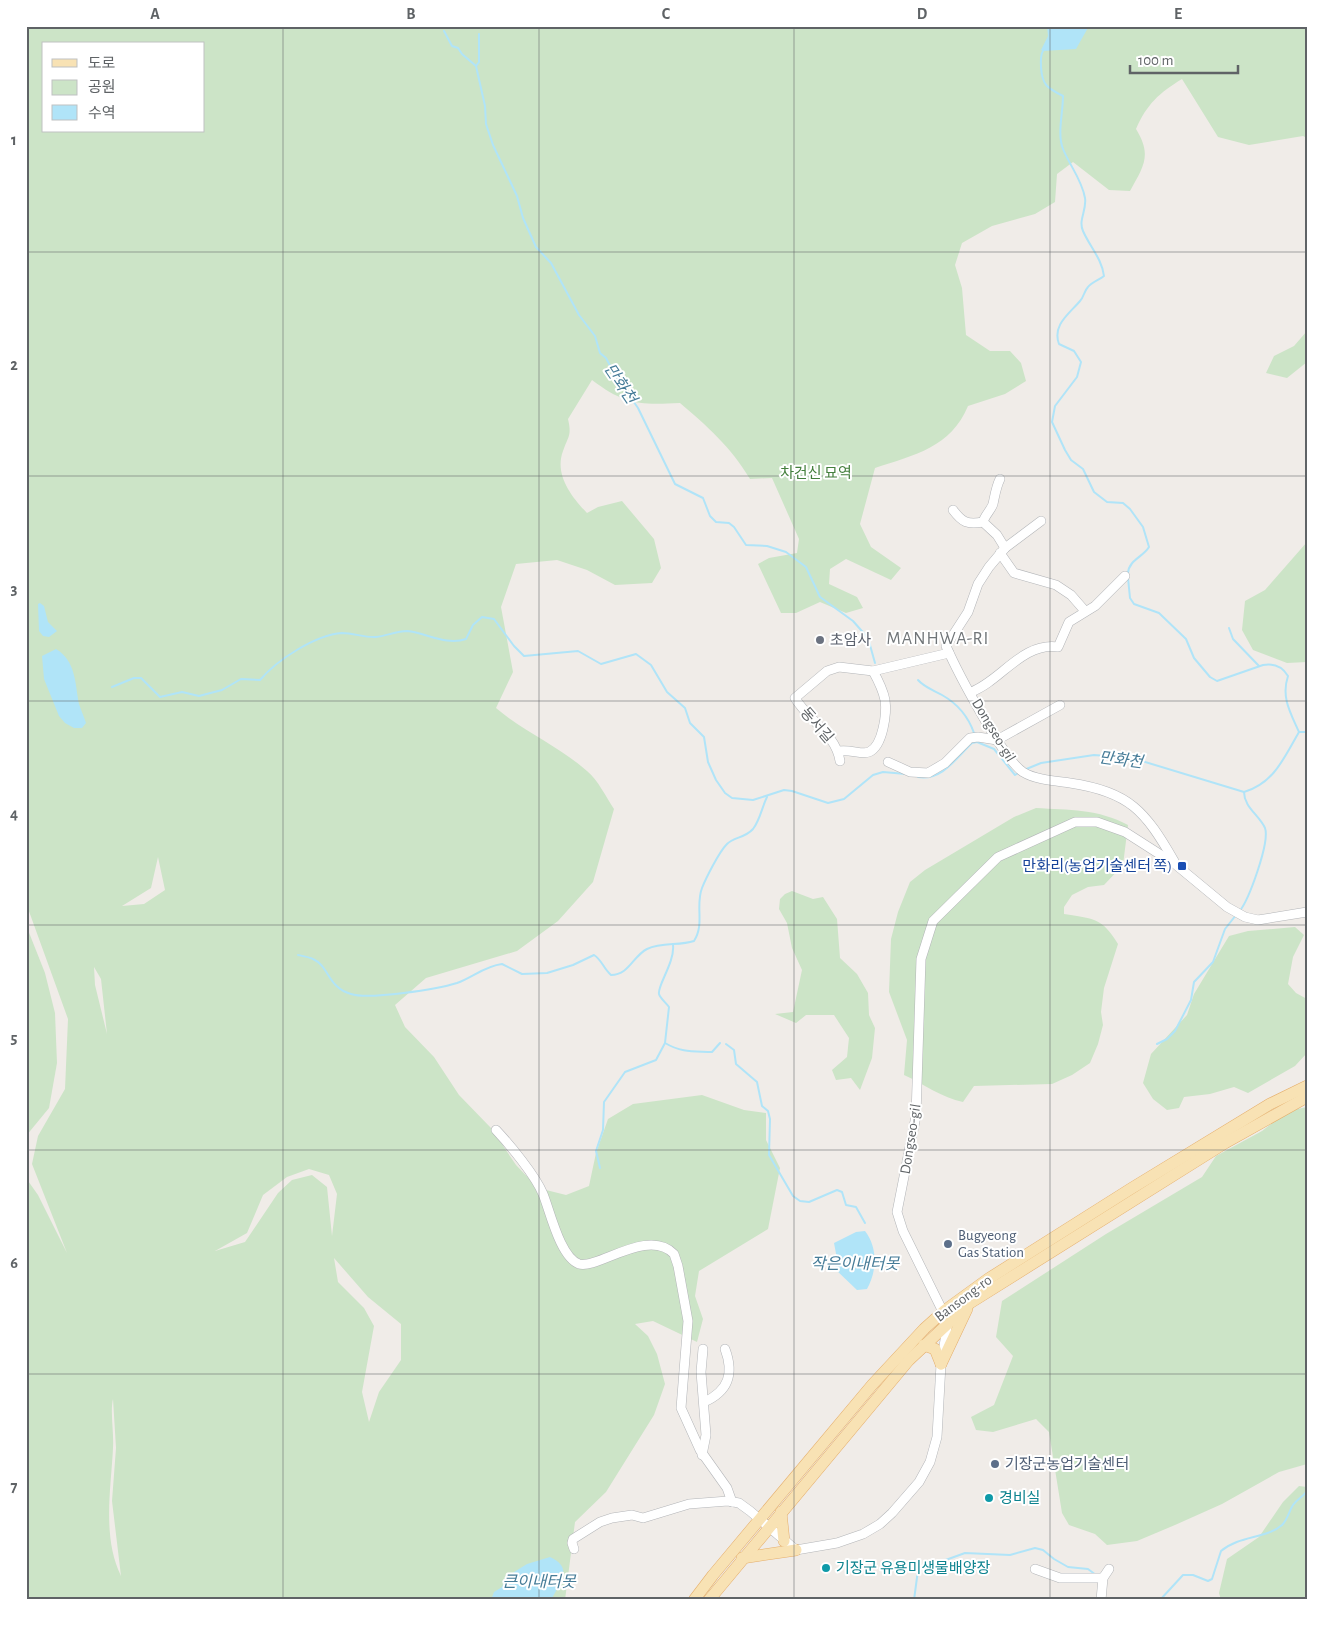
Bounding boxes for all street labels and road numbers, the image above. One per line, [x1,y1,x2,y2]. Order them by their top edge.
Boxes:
street label: Dongseo-gil [969,696,1018,765]
street label: 동서길 [797,704,837,746]
street label: Dongseo-gil [898,1103,923,1175]
street label: Bansong-ro [932,1272,995,1325]

